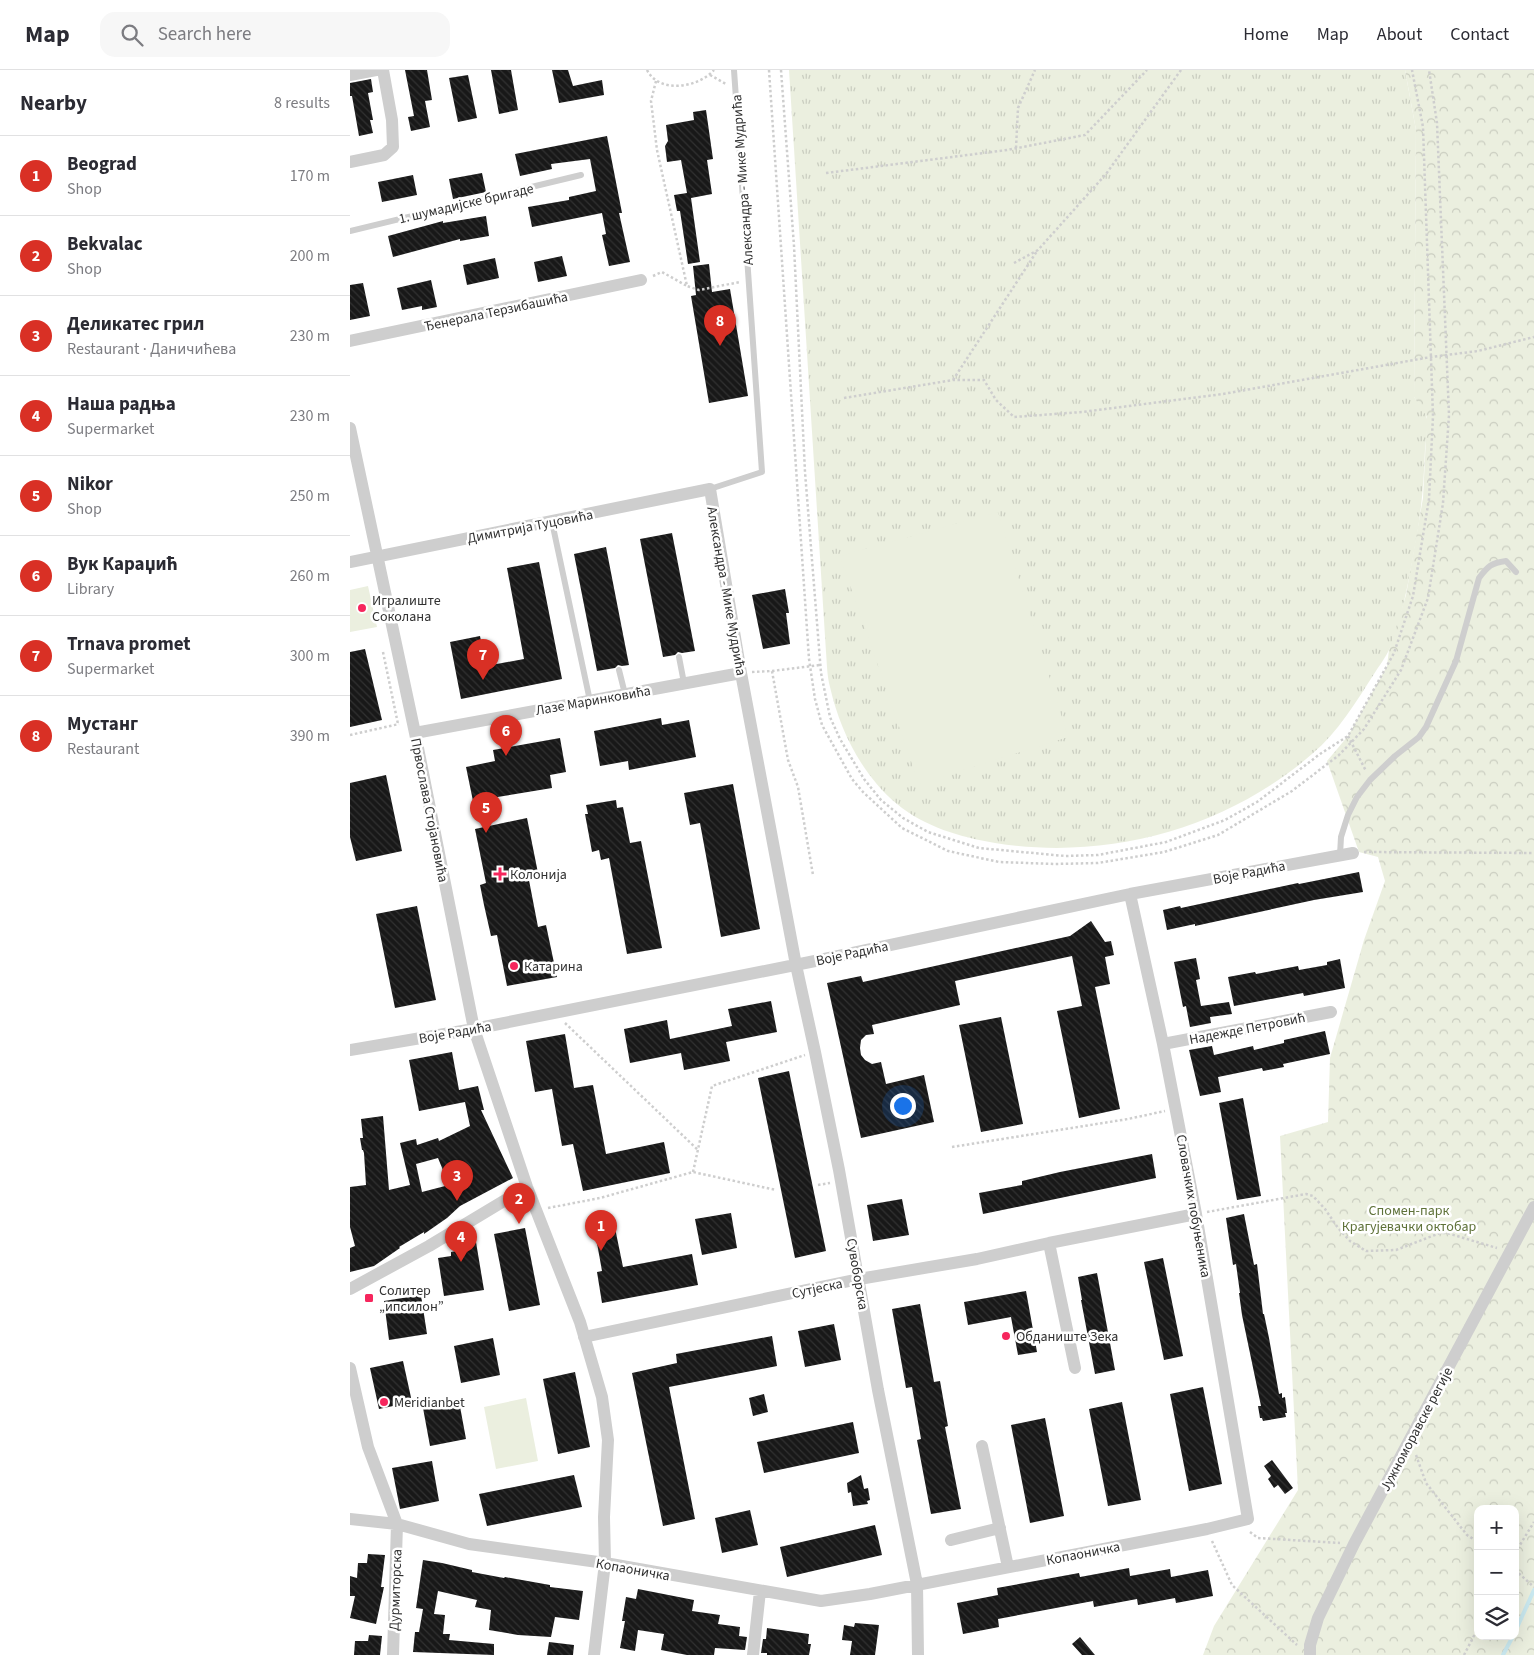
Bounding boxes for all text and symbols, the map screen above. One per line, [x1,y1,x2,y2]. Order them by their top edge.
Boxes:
search box [100,12,450,57]
text: Map [25,17,70,52]
icon: search [118,21,146,49]
text: Search here [158,21,251,48]
text: Home [1243,22,1289,47]
text: Map [1317,22,1349,47]
text: About [1377,22,1422,47]
text: Contact [1450,22,1509,47]
text: Nearby [20,88,87,118]
text: 8 results [274,92,330,114]
street label: Александра - Мике Мудрића [727,94,759,266]
text: Beograd [67,151,137,178]
text: 1 [32,165,40,187]
text: 170 m [290,165,330,187]
text: Shop [67,178,102,200]
street label: 1. шумадијске бригаде [397,179,536,229]
text: Bekvalac [67,231,143,258]
text: 2 [32,245,40,267]
text: 200 m [290,245,330,267]
text: Shop [67,258,102,280]
street label: Ђенерала Терзибашића [423,287,570,337]
pin: 8 [704,305,736,346]
text: Деликатес грил [67,311,204,338]
text: 3 [32,325,40,347]
text: 230 m [290,325,330,347]
text: Restaurant · Даничићева [67,338,236,360]
text: Наша радња [67,391,176,418]
text: 4 [32,405,40,427]
text: 230 m [290,405,330,427]
text: Supermarket [67,418,154,440]
text: Nikor [67,471,113,498]
text: 5 [32,485,40,507]
text: 250 m [290,485,330,507]
text: Shop [67,498,102,520]
street label: Димитрија Туцовића [466,505,595,549]
street label: Александра - Мике Мудрића [701,505,751,677]
text: Вук Караџић [67,551,178,578]
text: 6 [32,565,40,587]
text: 260 m [290,565,330,587]
text: Library [67,578,114,600]
place label: Игралиште Соколана [372,591,441,627]
marker: Игралиште Соколана [356,602,368,614]
text: Trnava promet [67,631,191,658]
pin: 7 [467,639,499,680]
text: 7 [32,645,40,667]
text: 300 m [290,645,330,667]
text: Supermarket [67,658,154,680]
street label: Лазе Маринковића [534,681,652,721]
text: Мустанг [67,711,138,738]
pin: 6 [490,715,522,756]
text: 8 [32,725,40,747]
text: 390 m [290,725,330,747]
street label: Првослава Стојановића [405,736,453,884]
text: Restaurant [67,738,140,760]
pin: 5 [470,792,502,833]
street label: Воје Радића [1211,856,1287,890]
place label: Колонија [510,865,567,885]
marker: Колонија [494,868,506,880]
street label: Воје Радића [814,937,890,971]
place label: Катарина [524,957,583,977]
marker: Катарина [508,960,520,972]
street label: Надежде Петровић [1187,1008,1307,1050]
street label: Воје Радића [417,1017,493,1049]
your location [890,1093,916,1119]
street label: Словачких побуњеника [1171,1133,1215,1279]
pin: 3 [441,1160,473,1201]
pin: 2 [503,1183,535,1224]
park label: Спомен-парк Крагујевачки октобар [1342,1201,1476,1237]
pin: 1 [585,1210,617,1251]
pin: 4 [445,1221,477,1262]
street label: Сувоборска [841,1237,873,1311]
street label: Сутјеска [790,1274,844,1304]
place label: Солитер „ипсилон” [379,1281,444,1317]
marker: Солитер „ипсилон” [363,1292,375,1304]
place label: Обданиште Зека [1016,1327,1118,1347]
marker: Обданиште Зека [1000,1330,1012,1342]
street label: Јужноморавске регије [1376,1364,1458,1495]
place label: Meridianbet [394,1393,465,1413]
marker: Meridianbet [378,1396,390,1408]
map controls [1474,1505,1519,1640]
button: + [1474,1505,1519,1550]
street label: Копаоничка [1045,1537,1122,1571]
street label: Дурмиторска [385,1549,407,1631]
button: − [1474,1550,1519,1595]
street label: Копаоничка [594,1554,671,1586]
button: layers [1474,1595,1519,1640]

